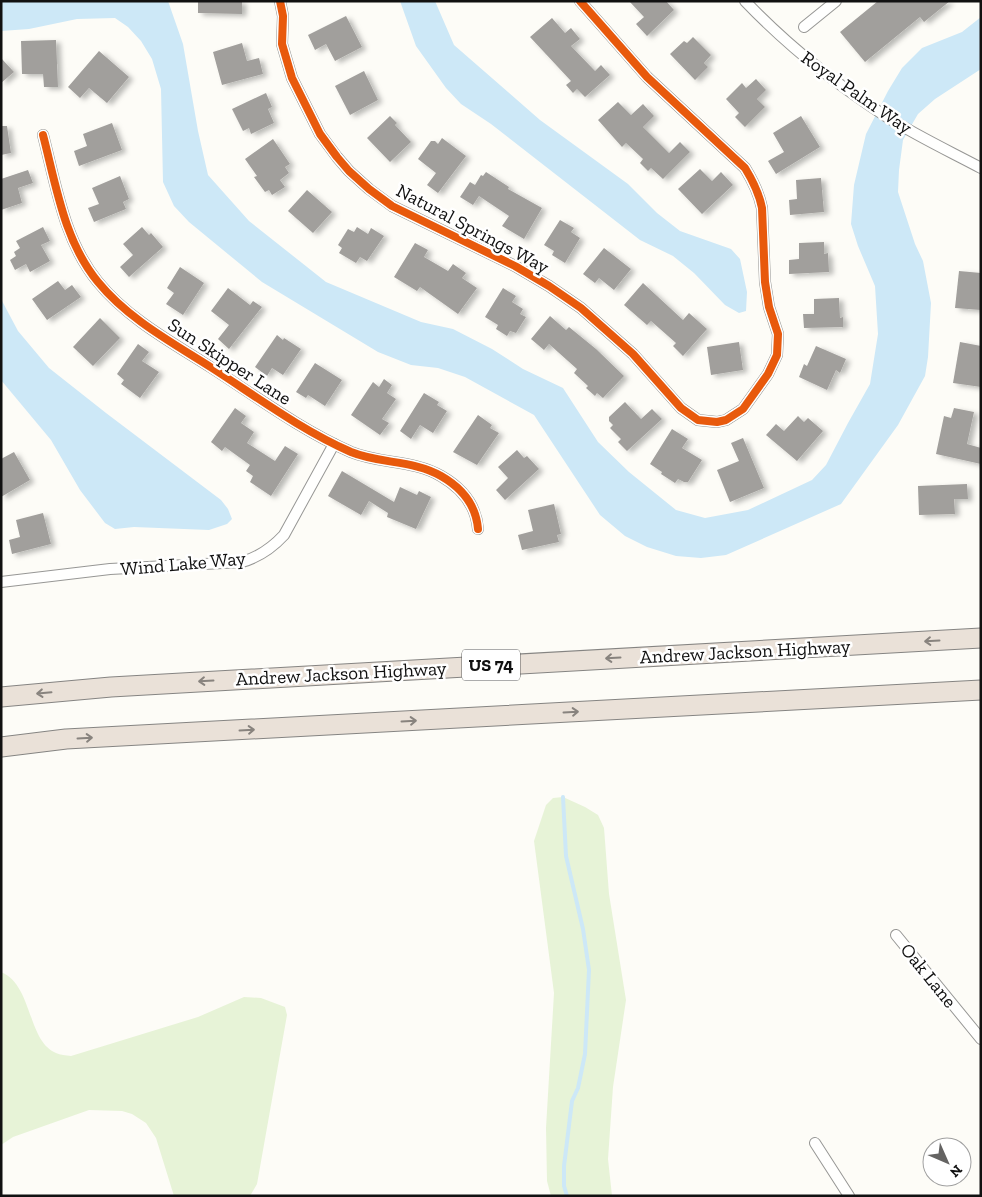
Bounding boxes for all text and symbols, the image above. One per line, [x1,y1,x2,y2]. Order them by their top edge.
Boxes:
street label: Royal Palm Way [797,46,917,139]
street label: Natural Springs Way [393,178,553,279]
street label: Sun Skipper Lane [164,313,296,410]
street label: Wind Lake Way [120,547,247,580]
street label: Andrew Jackson Highway [639,634,851,669]
one-way arrow [924,636,940,645]
road number: US 74 [462,650,520,680]
one-way arrow [605,653,621,662]
street label: Andrew Jackson Highway [235,656,447,691]
one-way arrow [198,677,214,686]
one-way arrow [36,688,52,698]
one-way arrow [563,708,579,717]
one-way arrow [401,717,417,726]
one-way arrow [239,725,255,734]
one-way arrow [76,734,92,743]
street label: Oak Lane [896,938,962,1012]
north arrow [922,1137,972,1187]
text: N [946,1161,966,1181]

